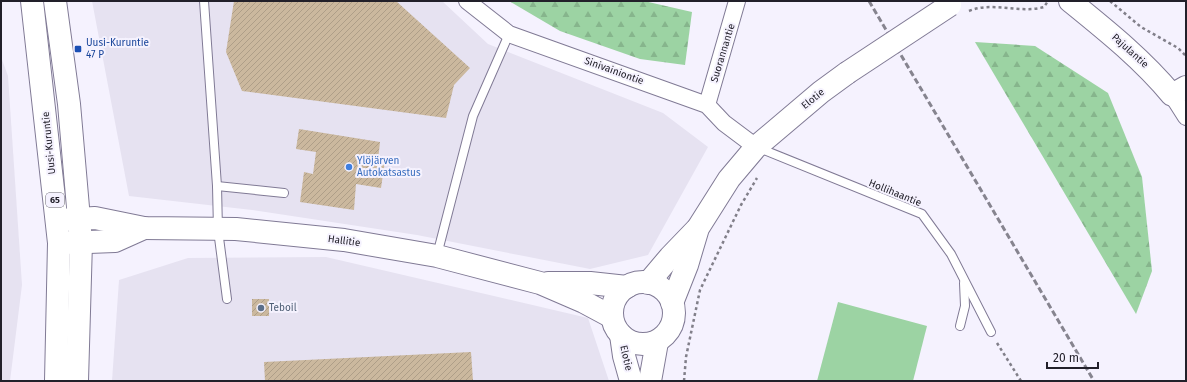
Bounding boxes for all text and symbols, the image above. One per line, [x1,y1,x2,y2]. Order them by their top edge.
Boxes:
street label: Suorannantie [708,22,738,84]
street label: Pajulantie [1109,31,1151,71]
place label: Uusi-Kuruntie 47 P [86,37,149,61]
marker: Uusi-Kuruntie 47 P [73,44,83,54]
street label: Sinivainiontie [583,55,645,87]
street label: Elotie [799,86,827,112]
street label: Uusi-Kuruntie [40,111,58,175]
place label: Ylöjärven Autokatsastus [357,155,421,179]
marker: Ylöjärven Autokatsastus [344,162,354,172]
street label: Hollihaantie [867,177,923,209]
road number: 65 [46,193,64,207]
street label: Hallitie [327,233,361,249]
place label: Teboil [269,302,297,314]
marker: Teboil [256,303,266,313]
street label: Elotie [617,344,635,372]
scale bar [1047,344,1098,370]
text: 20 m [1053,351,1079,365]

